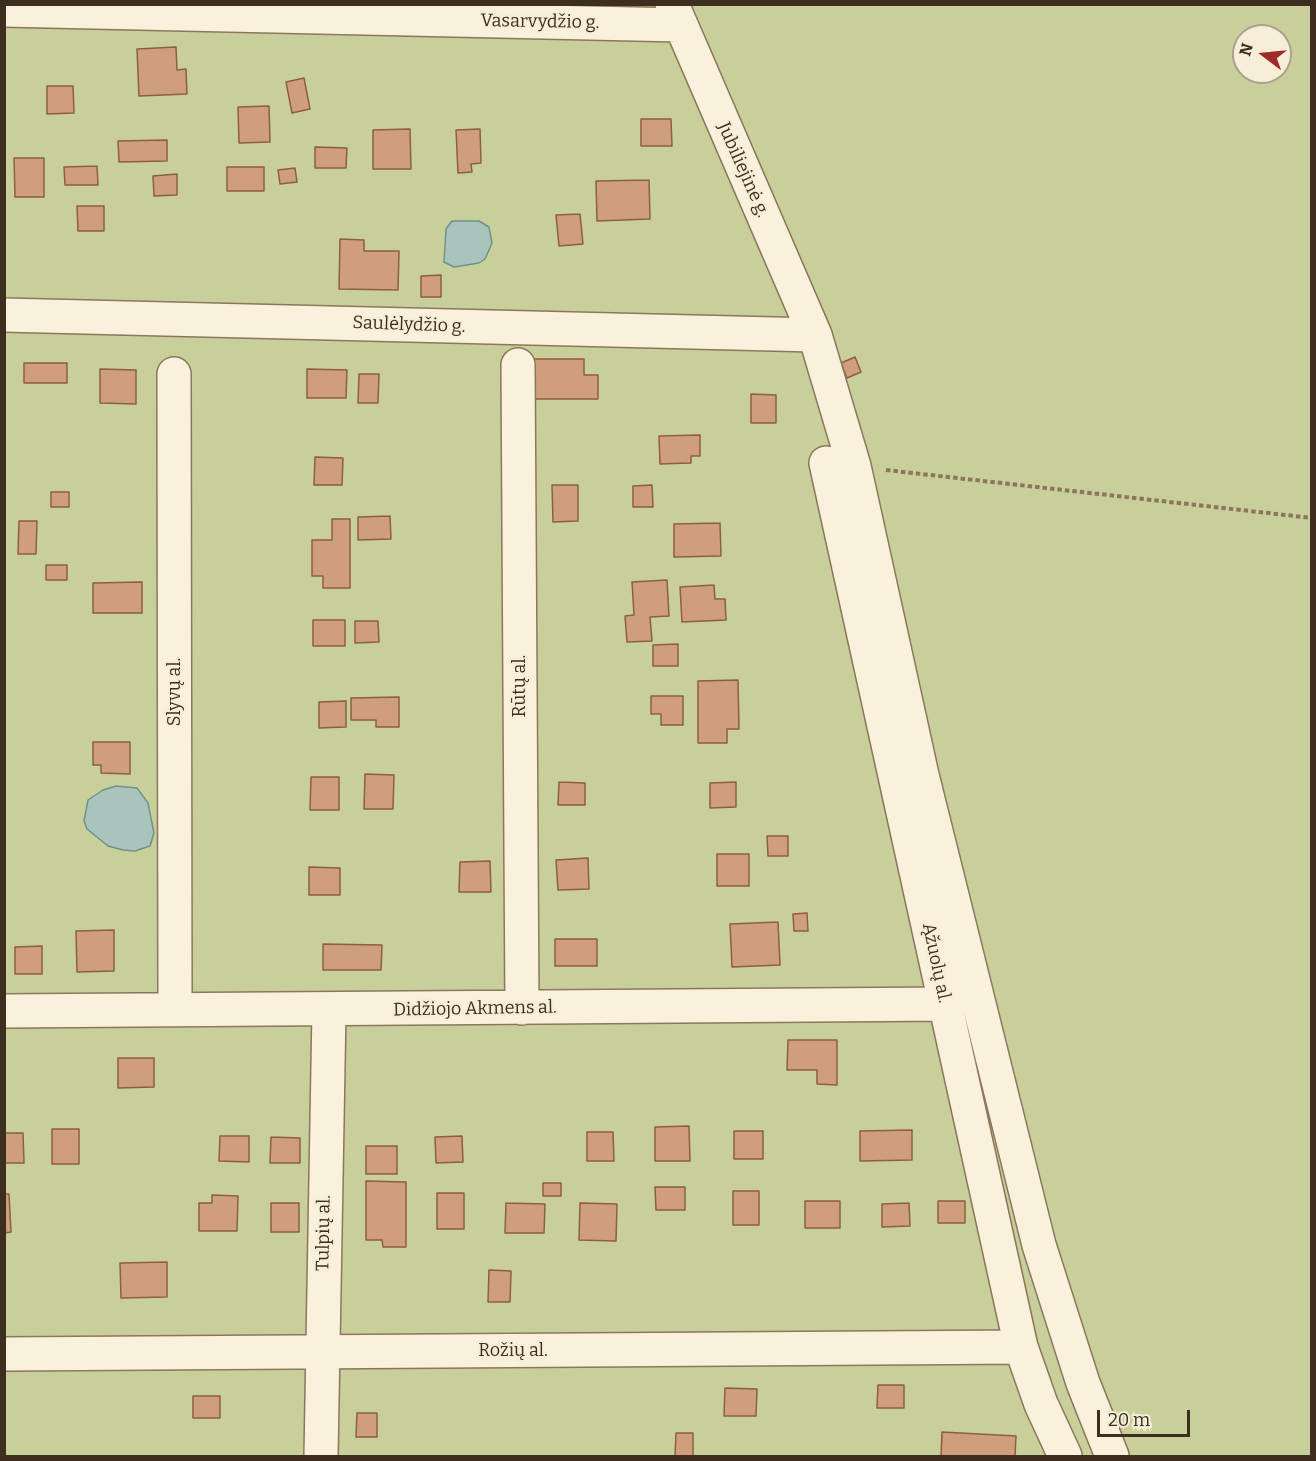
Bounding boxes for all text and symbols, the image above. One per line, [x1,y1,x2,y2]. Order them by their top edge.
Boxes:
street label: Vasarvydžio g. [480,10,600,34]
north arrow [1232,24,1292,84]
text: N [1235,41,1257,58]
street label: Jubiliejinė g. [712,119,774,221]
street label: Saulėlydžio g. [352,312,466,338]
street label: Rūtų al. [509,655,531,717]
street label: Slyvų al. [164,658,186,726]
street label: Ąžuolų al. [917,921,955,1005]
street label: Didžiojo Akmens al. [393,997,557,1021]
street label: Tulpių al. [313,1195,335,1271]
street label: Rožių al. [478,1340,548,1362]
scale bar [1100,1398,1193,1436]
text: 20 m [1108,1409,1150,1431]

